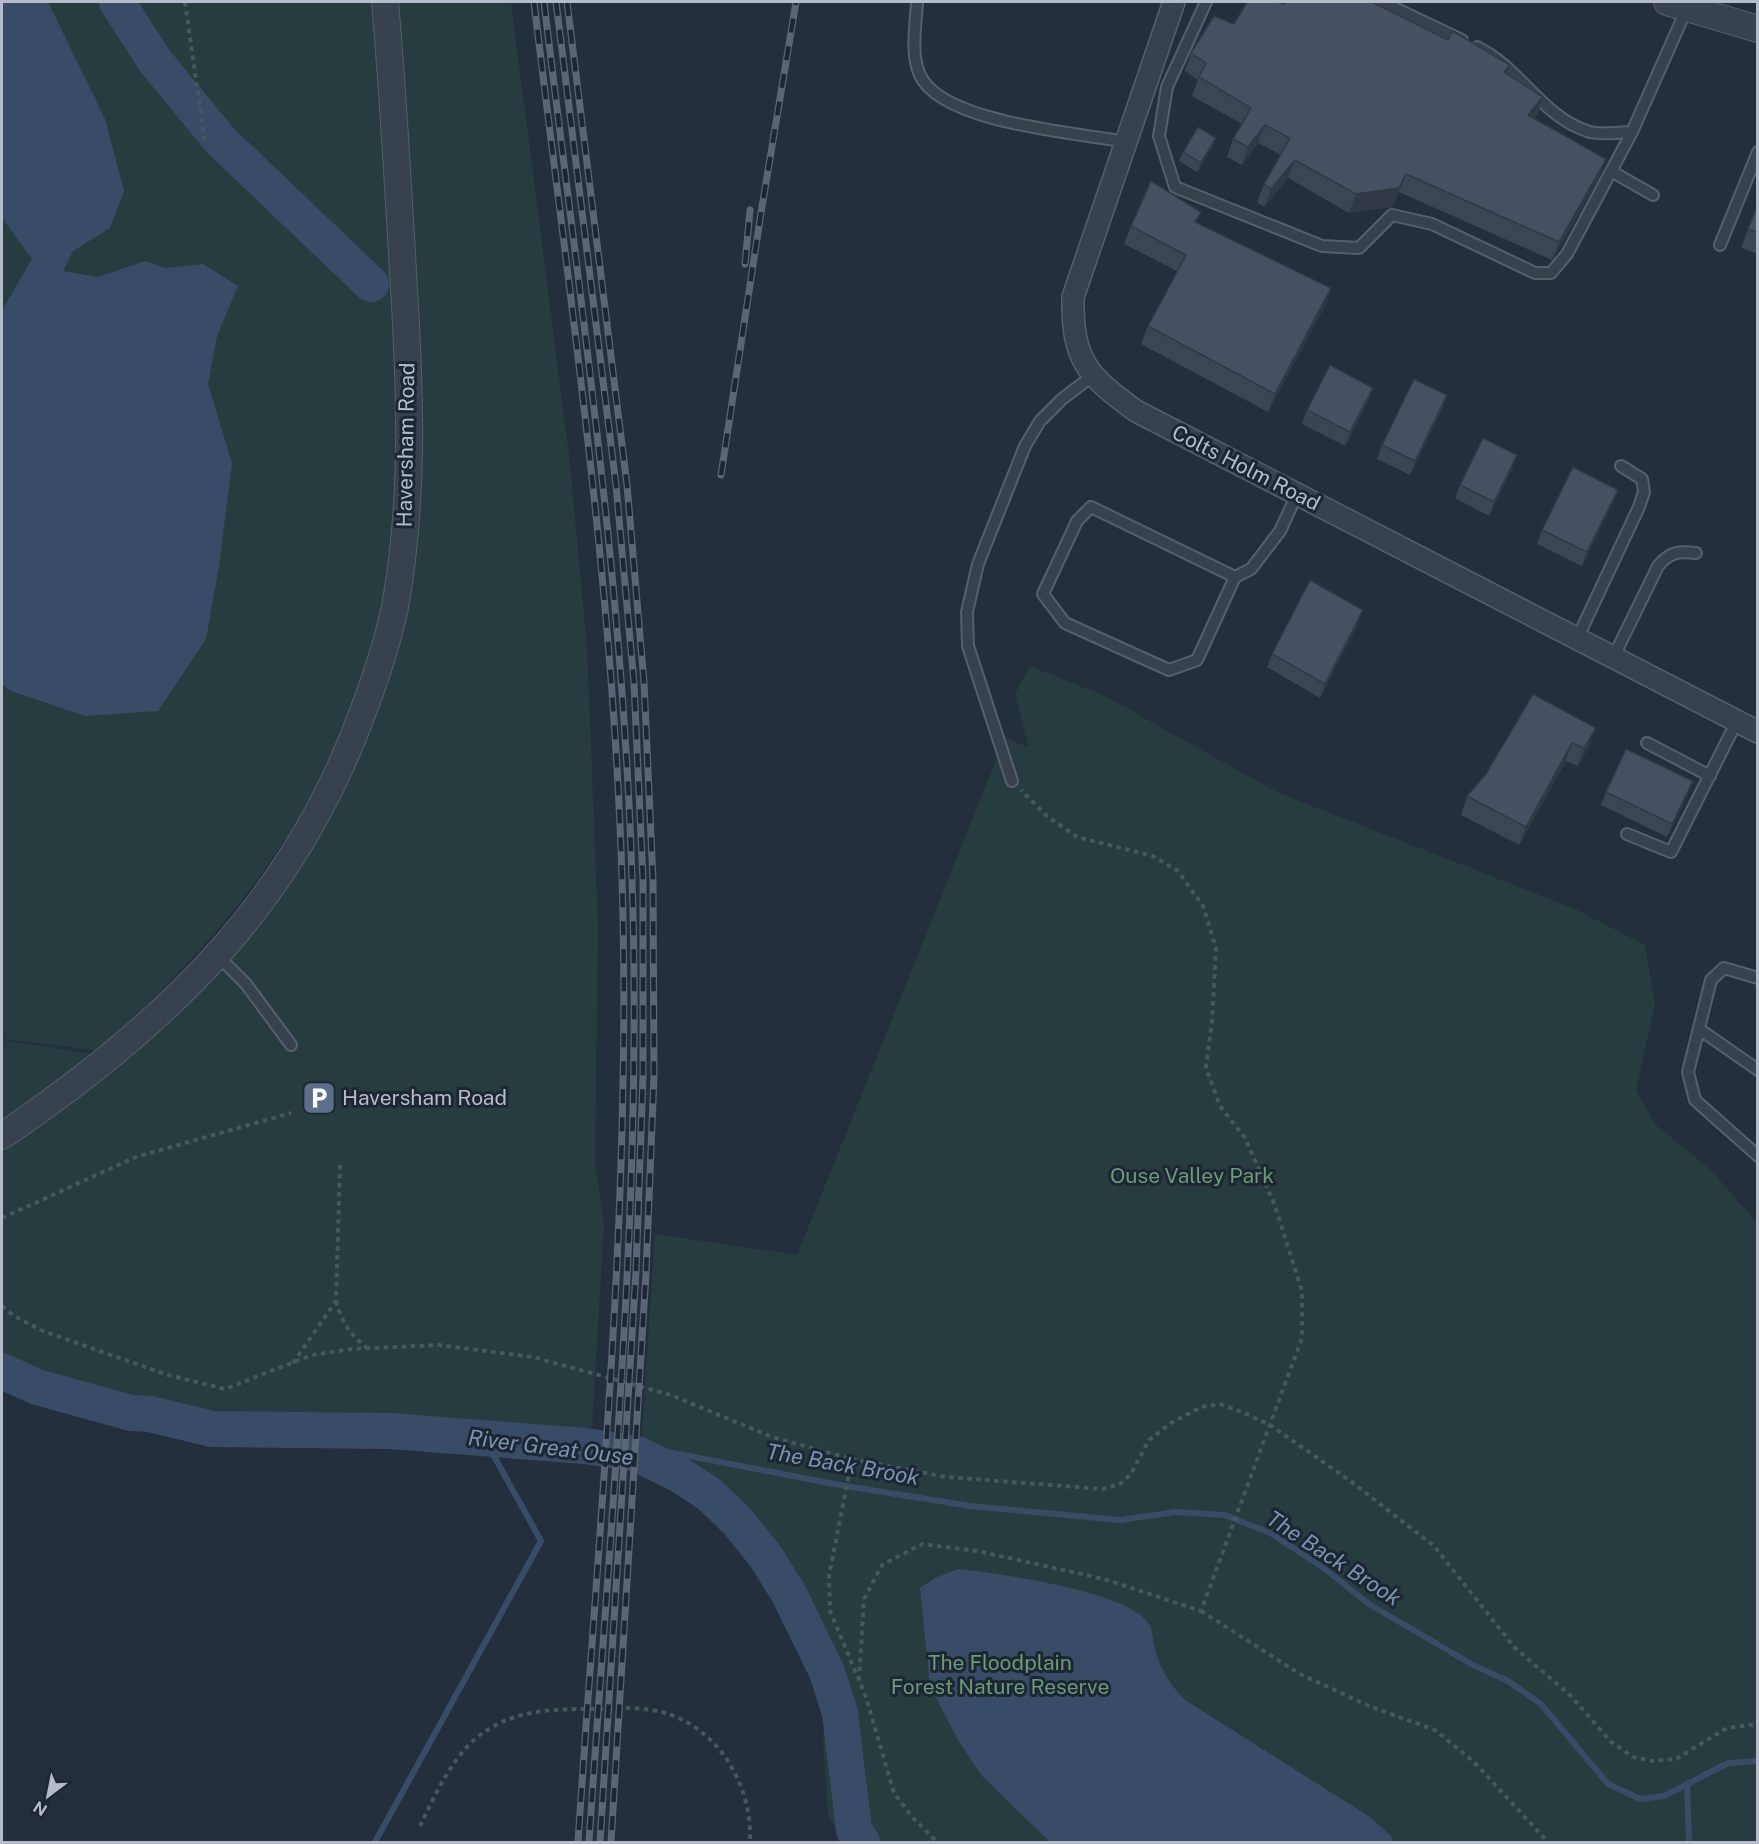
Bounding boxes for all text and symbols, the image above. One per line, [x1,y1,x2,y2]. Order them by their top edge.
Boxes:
street label: Haversham Road [392,362,419,528]
street label: Colts Holm Road [1168,419,1324,516]
parking icon: Haversham Road [301,1080,337,1116]
place label: Haversham Road [342,1085,507,1110]
park label: Ouse Valley Park [1110,1163,1274,1188]
water label: River Great Ouse [467,1424,635,1470]
water label: The Back Brook [765,1438,922,1490]
water label: The Back Brook [1262,1505,1406,1611]
park label: The Floodplain Forest Nature Reserve [891,1650,1109,1699]
north arrow [18,1766,78,1826]
text: N [30,1797,51,1820]

